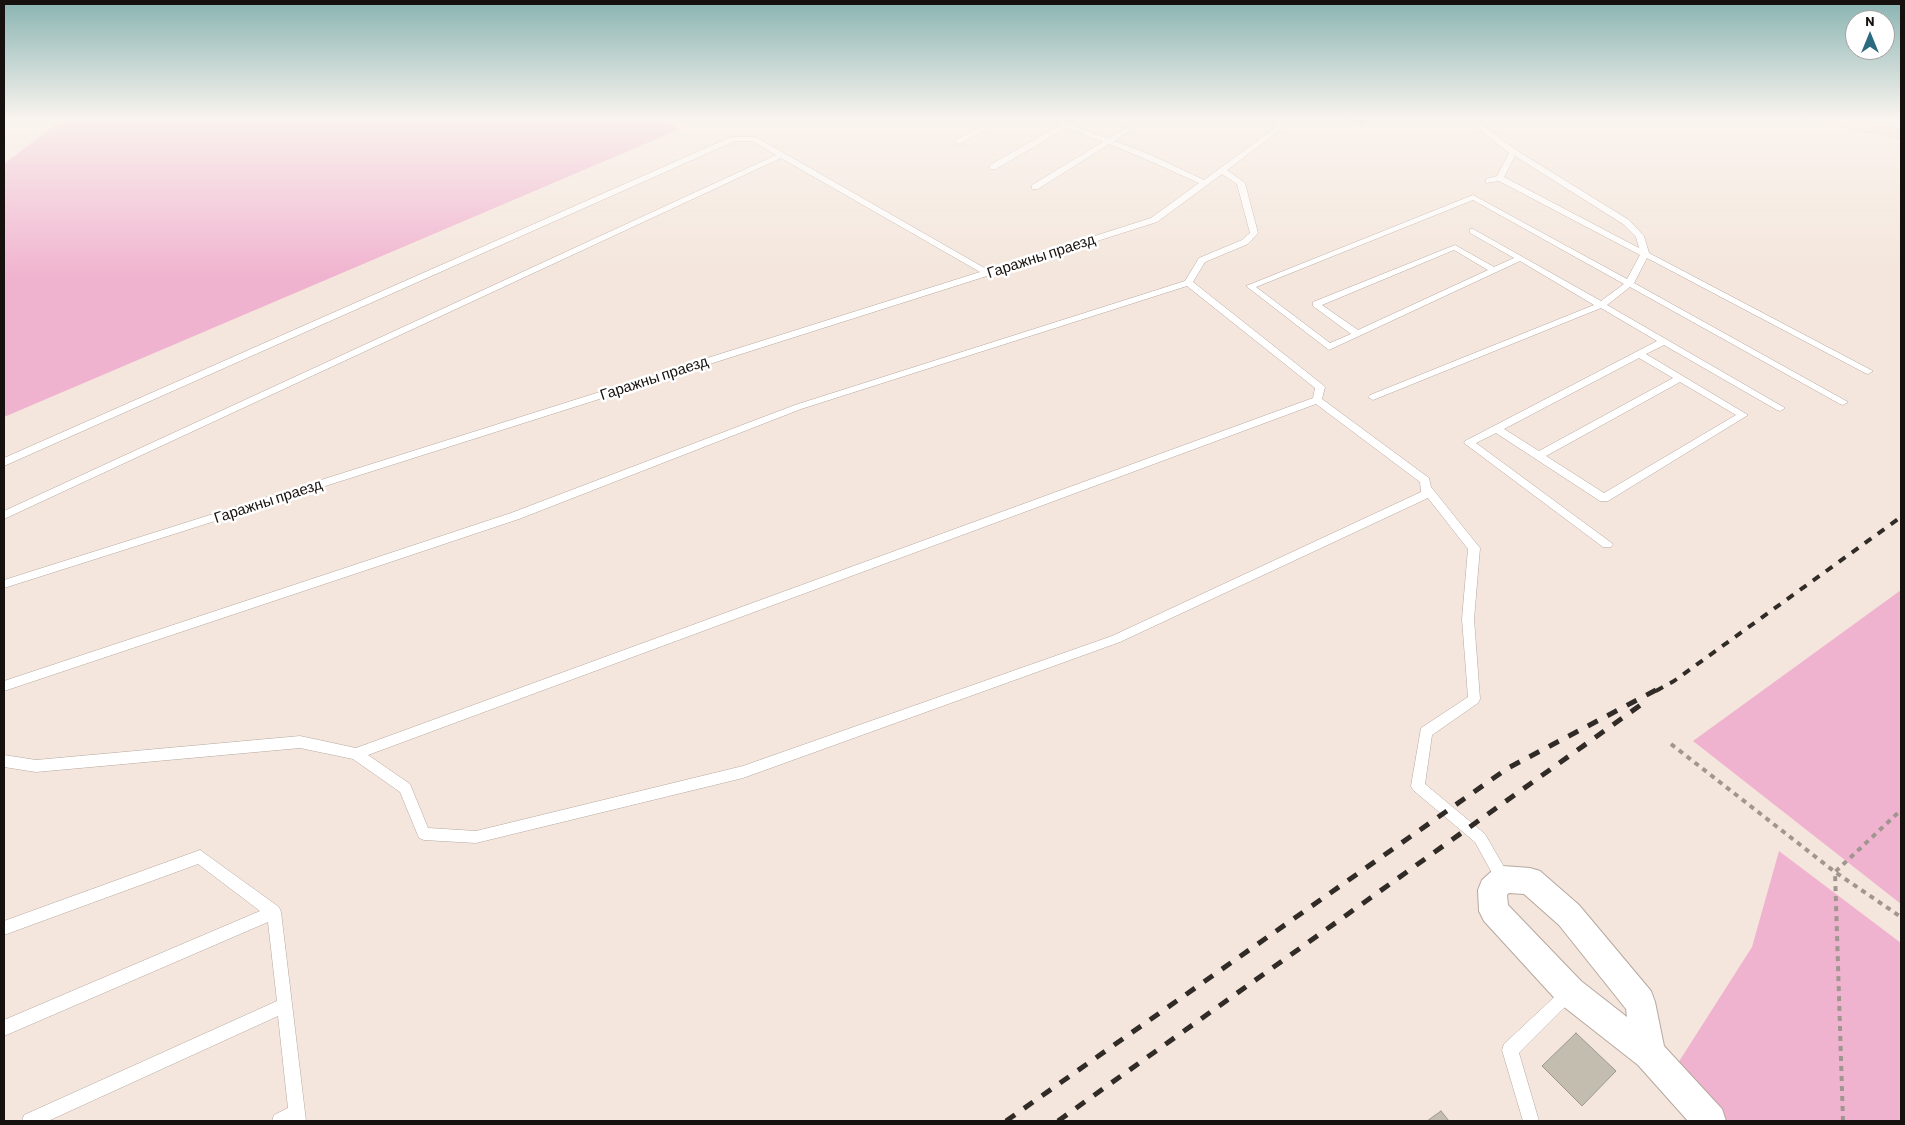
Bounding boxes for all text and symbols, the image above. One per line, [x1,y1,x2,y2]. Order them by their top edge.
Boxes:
north arrow [1845,10,1895,60]
text: N [1865,12,1875,29]
street label: Гаражны праезд [985,230,1097,282]
street label: Гаражны праезд [598,352,710,404]
street label: Гаражны праезд [212,475,324,527]

